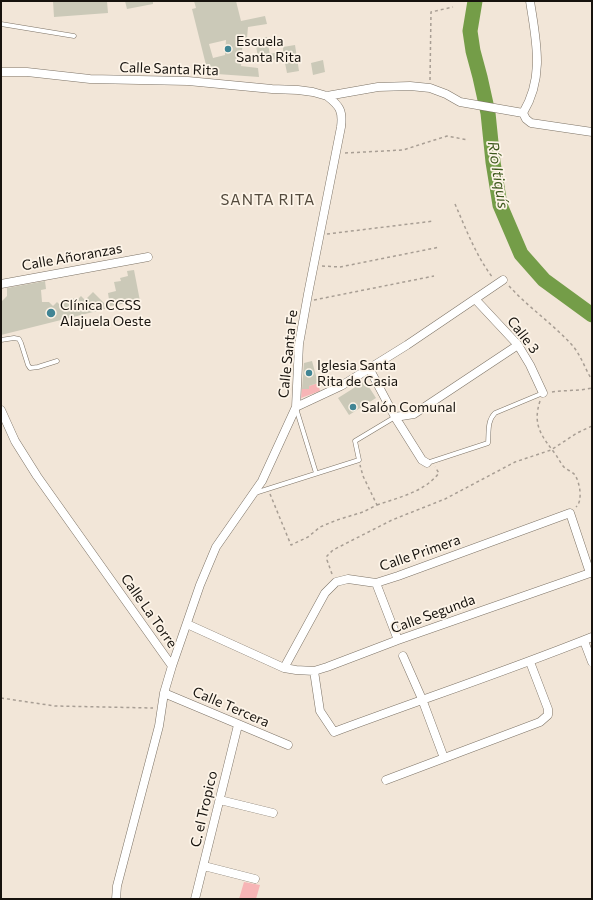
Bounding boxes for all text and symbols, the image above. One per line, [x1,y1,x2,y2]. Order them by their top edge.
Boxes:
place label: Escuela Santa Rita [236,33,301,66]
marker: Escuela Santa Rita [223,44,233,54]
street label: Calle Santa Rita [119,59,219,79]
water label: Río Itiquís [484,140,512,210]
district label: SANTA RITA [221,191,315,209]
street label: Calle Añoranzas [21,240,123,274]
place label: Clínica CCSS Alajuela Oeste [60,297,151,330]
marker: Clínica CCSS Alajuela Oeste [45,307,57,319]
street label: Calle Santa Fe [275,309,301,399]
street label: Calle 3 [503,313,543,357]
place label: Iglesia Santa Rita de Casia [317,357,398,390]
marker: Iglesia Santa Rita de Casia [304,368,314,378]
place label: Salón Comunal [361,399,456,415]
marker: Salón Comunal [348,402,358,412]
street label: Calle Primera [377,531,463,575]
street label: Calle La Torre [117,571,181,651]
street label: Calle Segunda [389,591,477,637]
street label: Calle Tercera [190,683,272,731]
street label: C. el Tropico [187,769,221,849]

